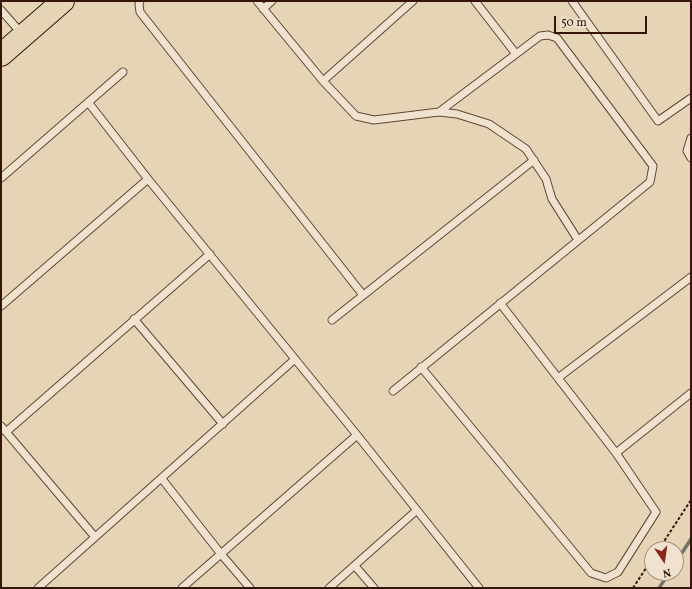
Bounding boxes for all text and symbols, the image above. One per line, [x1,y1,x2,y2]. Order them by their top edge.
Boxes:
scale bar [556,8,649,34]
text: 50 m [561,15,587,31]
north arrow [644,541,684,581]
text: N [661,564,672,580]

